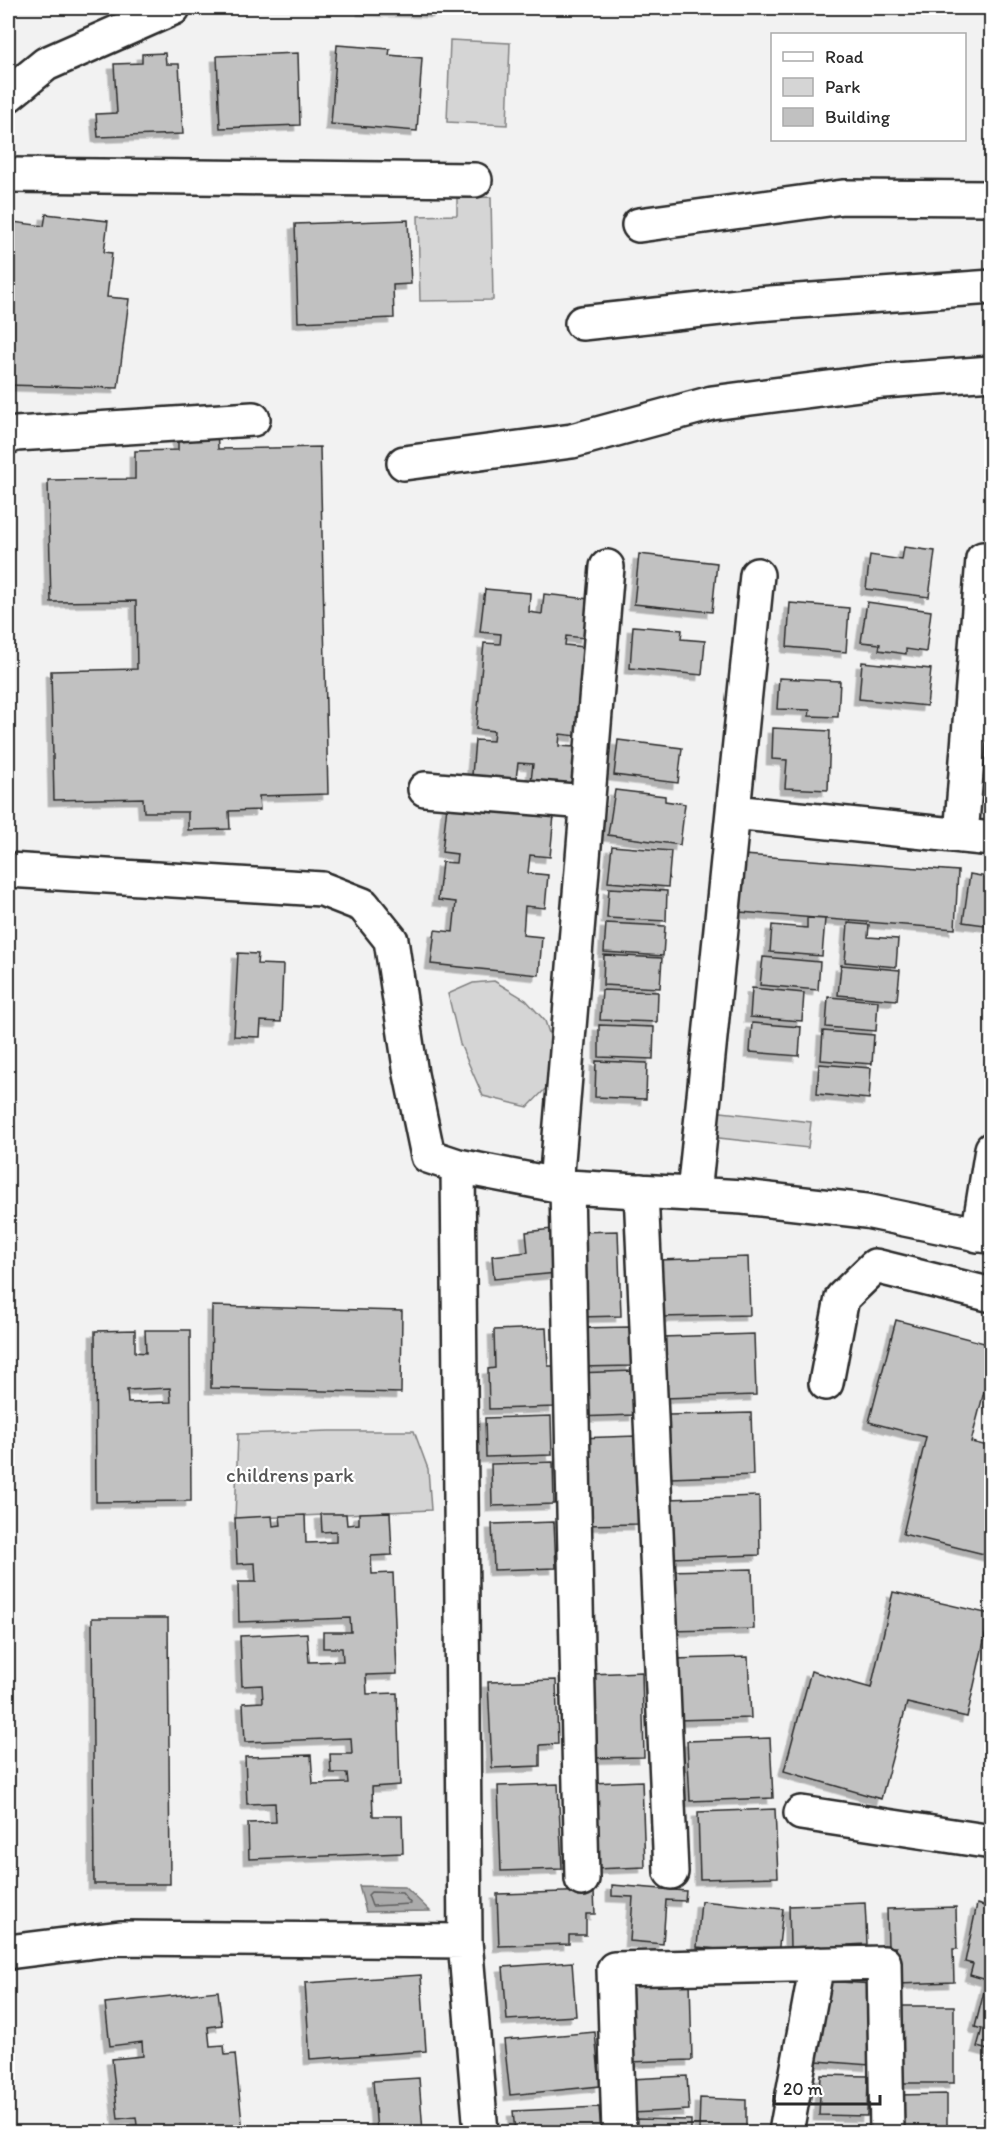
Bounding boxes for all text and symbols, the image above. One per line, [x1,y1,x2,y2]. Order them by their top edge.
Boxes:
legend [771,33,966,141]
text: Road [825,46,864,68]
text: Park [825,76,860,98]
text: Building [825,106,891,128]
park label: childrens park [226,1462,354,1487]
scale bar [774,2068,880,2106]
text: 20 m [783,2078,823,2100]

